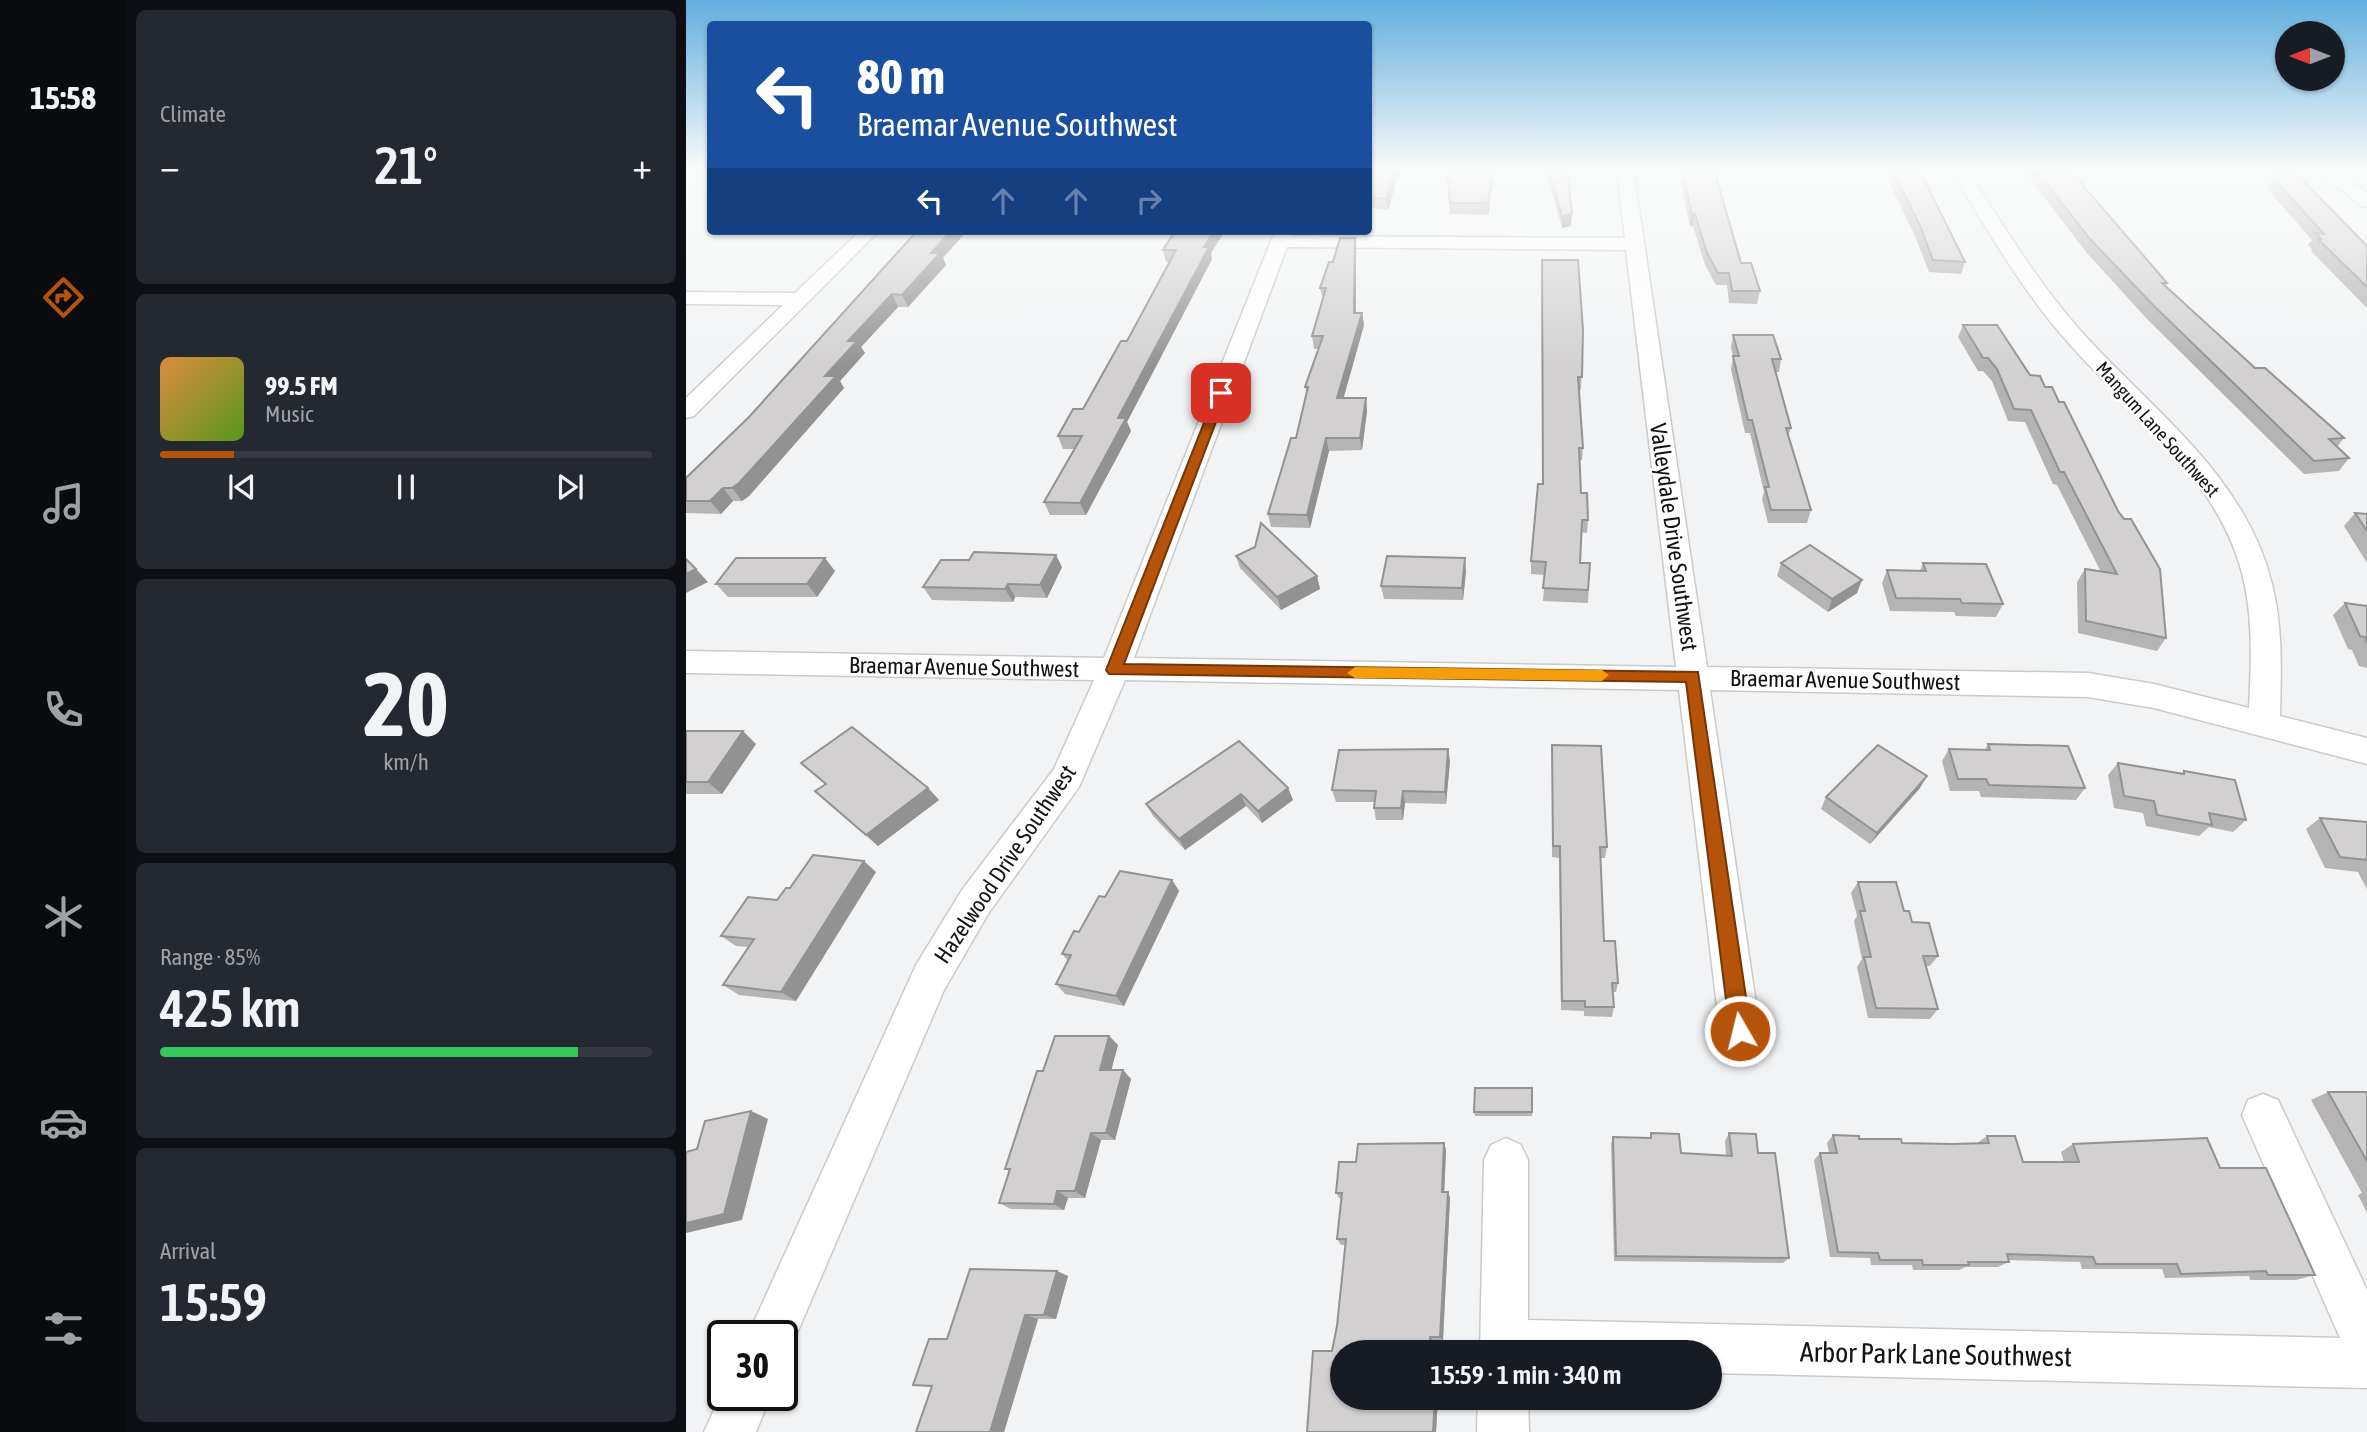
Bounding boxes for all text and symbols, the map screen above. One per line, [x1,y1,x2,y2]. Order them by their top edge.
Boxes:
north arrow [2275,21,2345,91]
map controls [2275,21,2345,91]
text: 80 m [857,48,945,104]
icon: left [742,49,833,140]
text: 15:58 [30,79,96,116]
text: Climate [160,101,226,127]
text: Braemar Avenue Southwest [857,106,1178,143]
text: 21° [374,135,438,195]
text: − [160,144,180,187]
text: + [632,144,652,187]
icon: left [911,182,949,220]
icon: ahead [984,182,1022,220]
icon: ahead [1057,182,1095,220]
icon: right [1130,182,1168,220]
icon: directions [39,273,88,322]
street label: Mangum Lane Southwest [2092,357,2224,501]
pin [1191,363,1251,423]
text: 99.5 FM [265,371,338,401]
icon: arrive [1202,374,1240,412]
text: Music [265,401,313,427]
street label: Valleydale Drive Southwest [1645,422,1703,652]
icon: previous [223,468,261,506]
icon: pause [387,468,425,506]
icon: next [551,468,589,506]
icon: music [39,479,88,528]
text: 20 [363,651,449,755]
street label: Braemar Avenue Southwest [849,652,1079,682]
street label: Braemar Avenue Southwest [1730,665,1960,695]
icon: phone [39,685,88,734]
text: km/h [383,749,429,775]
street label: Hazelwood Drive Southwest [929,760,1081,968]
icon: climate [39,892,88,941]
text: Range · 85% [160,944,260,970]
text: 425 km [160,978,301,1038]
position arrow [1703,994,1777,1068]
icon: car [39,1098,88,1147]
text: Arrival [160,1238,216,1264]
text: 15:59 [160,1272,267,1332]
icon: filters [39,1304,88,1353]
speed limit sign: 30 [707,1320,798,1411]
street label: Arbor Park Lane Southwest [1800,1336,2072,1372]
text: 15:59 · 1 min · 340 m [1431,1360,1621,1390]

